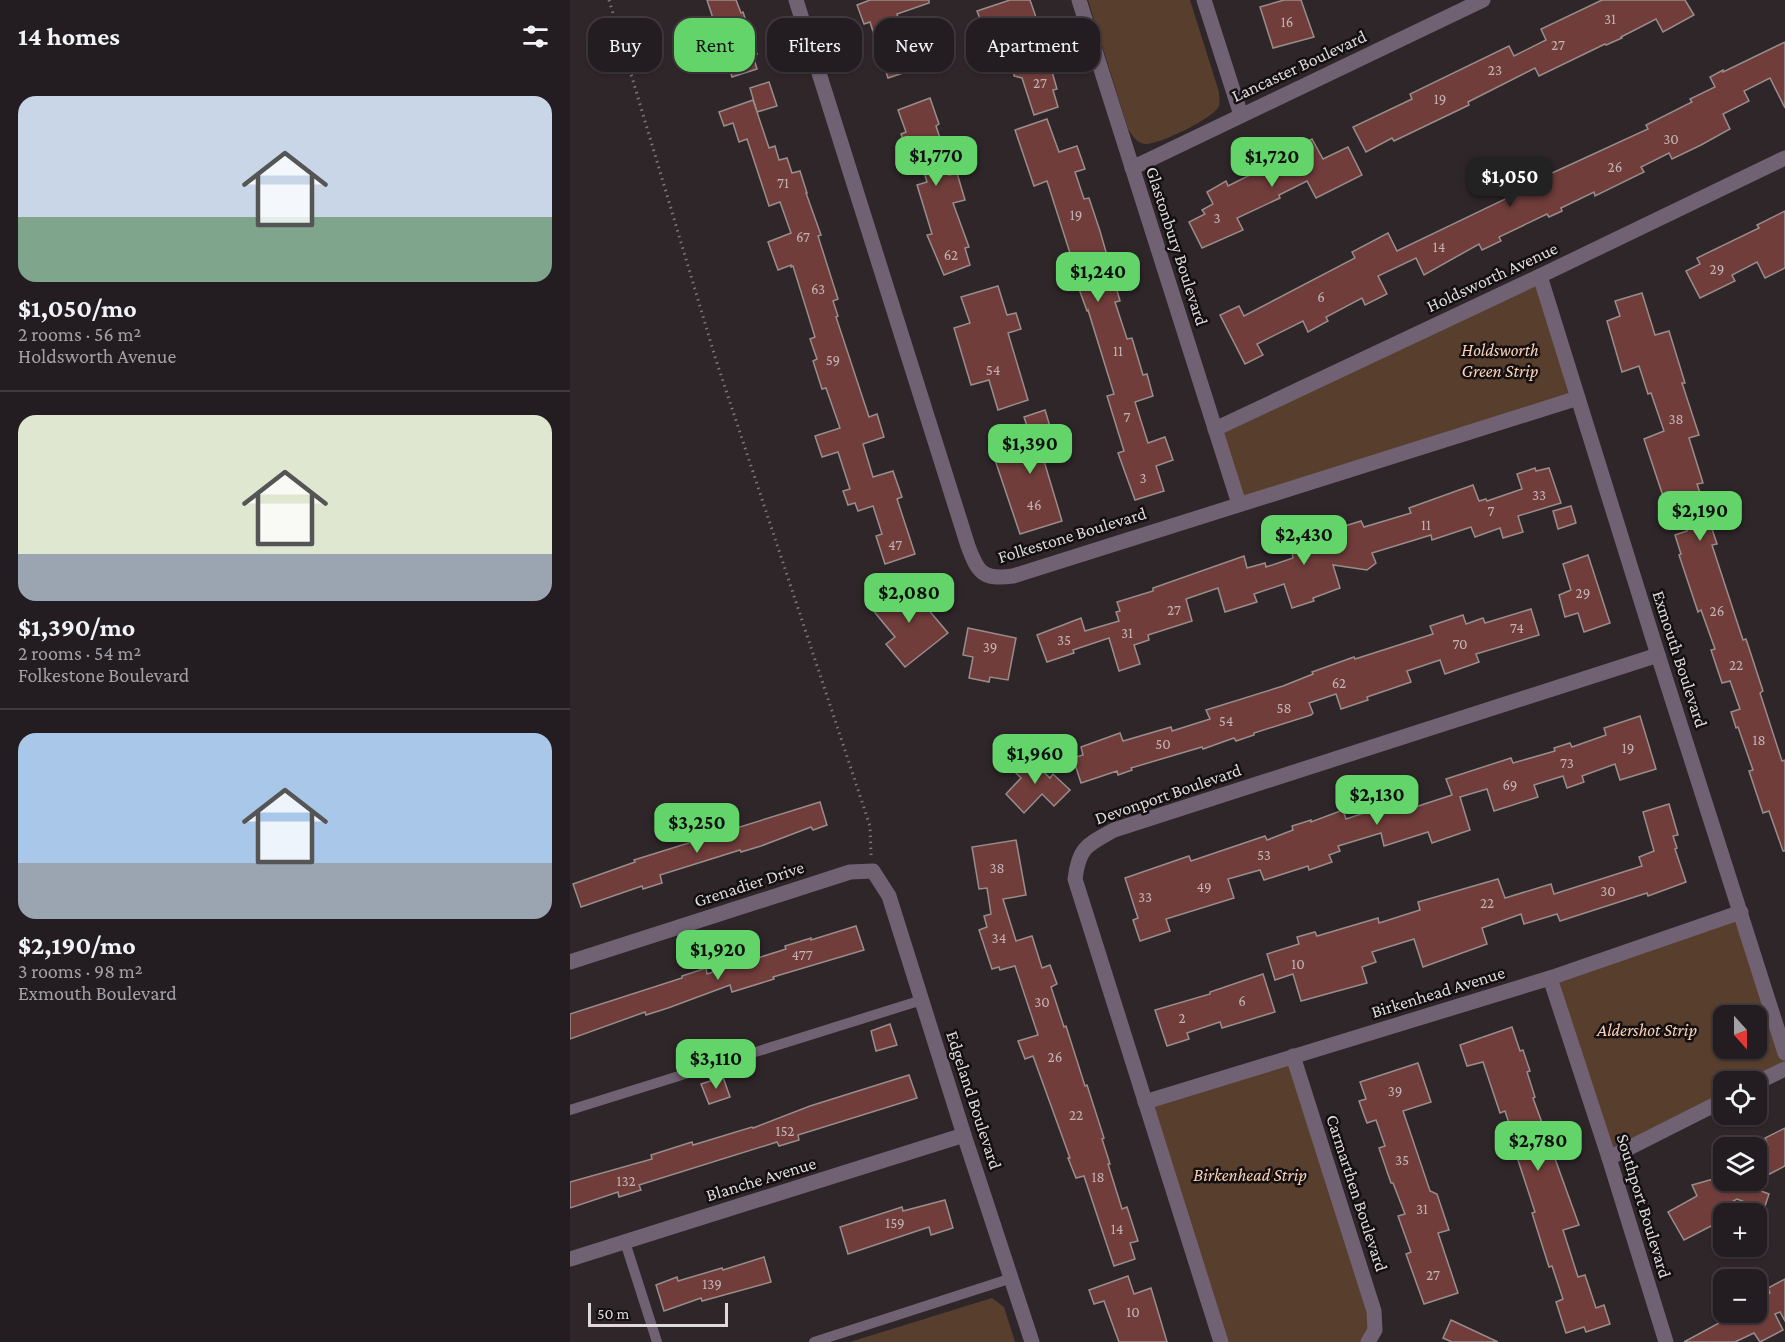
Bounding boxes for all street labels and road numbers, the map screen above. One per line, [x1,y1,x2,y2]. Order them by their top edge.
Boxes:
street label: Lancaster Boulevard [1228,26,1370,106]
street label: Glastonbury Boulevard [1142,164,1212,328]
street label: Holdsworth Avenue [1423,238,1561,316]
street label: Folkestone Boulevard [995,503,1149,567]
street label: Exmouth Boulevard [1648,588,1712,730]
street label: Devonport Boulevard [1092,759,1244,828]
street label: Grenadier Drive [692,857,807,911]
street label: Birkenhead Avenue [1369,962,1507,1022]
street label: Edgeland Boulevard [942,1028,1006,1172]
street label: Carmarthen Boulevard [1322,1112,1392,1275]
street label: Southport Boulevard [1613,1132,1676,1281]
street label: Blanche Avenue [704,1153,818,1205]

